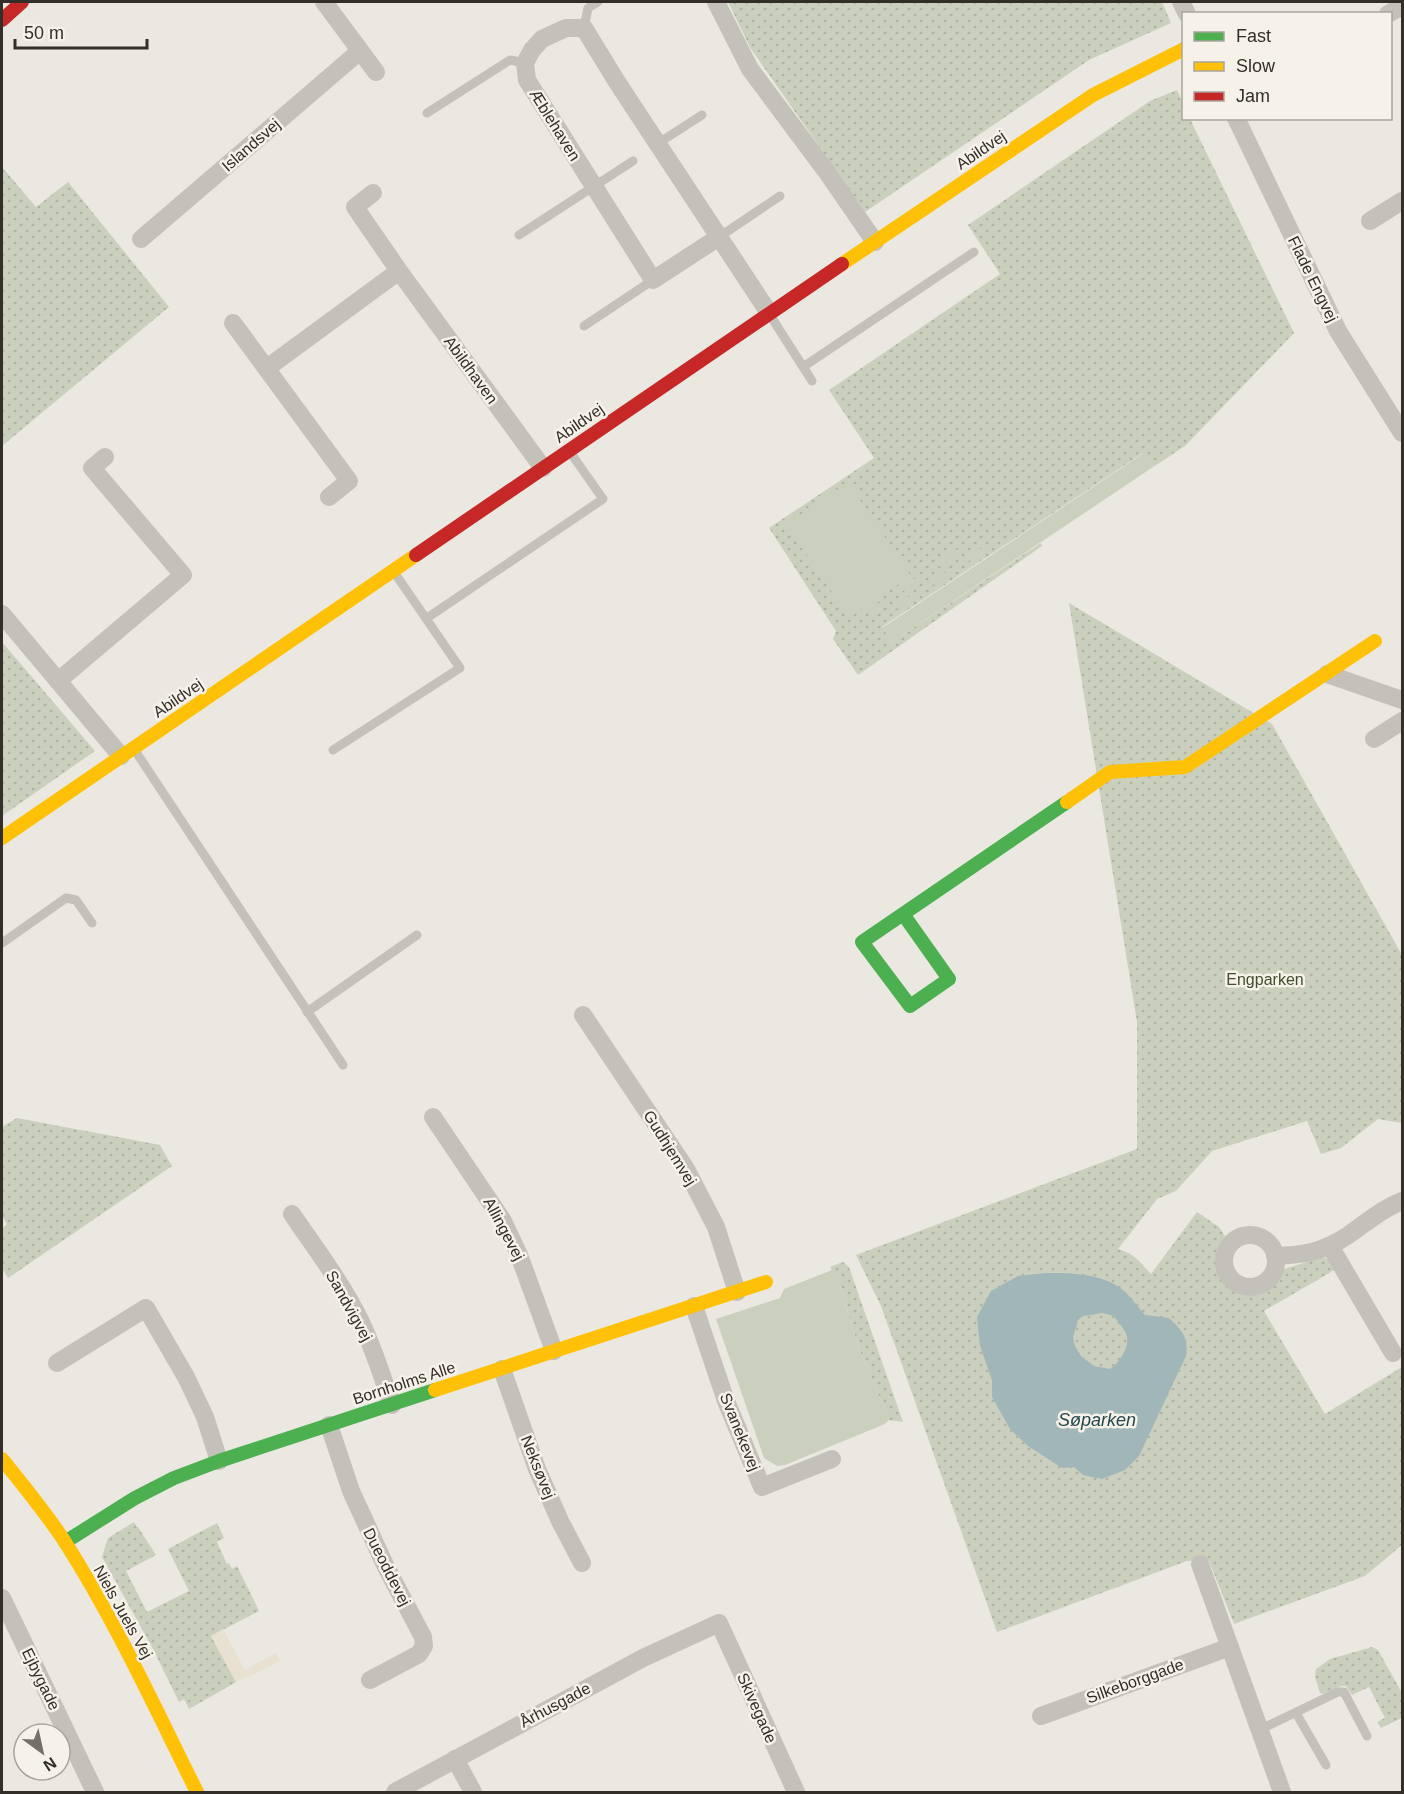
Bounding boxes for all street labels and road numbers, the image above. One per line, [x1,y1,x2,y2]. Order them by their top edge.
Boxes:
street label: Æblehaven [526,86,584,164]
street label: Islandsvej [219,115,283,175]
street label: Abildvej [953,127,1009,173]
street label: Flade Engvej [1285,233,1341,325]
street label: Abildhaven [441,333,501,407]
street label: Abildvej [551,400,607,446]
street label: Abildvej [150,675,206,721]
street label: Gudhjemvej [640,1107,700,1189]
street label: Allingevej [480,1195,528,1263]
street label: Sandvigvej [323,1268,375,1344]
street label: Bornholms Alle [351,1358,457,1408]
street label: Svanekevej [717,1390,763,1474]
street label: Neksøvej [518,1433,558,1501]
street label: Dueoddevej [360,1525,414,1609]
street label: Niels Juels Vej [90,1562,156,1662]
street label: Ejbygade [19,1645,63,1713]
street label: Silkeborggade [1084,1655,1186,1706]
street label: Skivegade [734,1670,780,1746]
street label: Århusgade [516,1678,593,1731]

